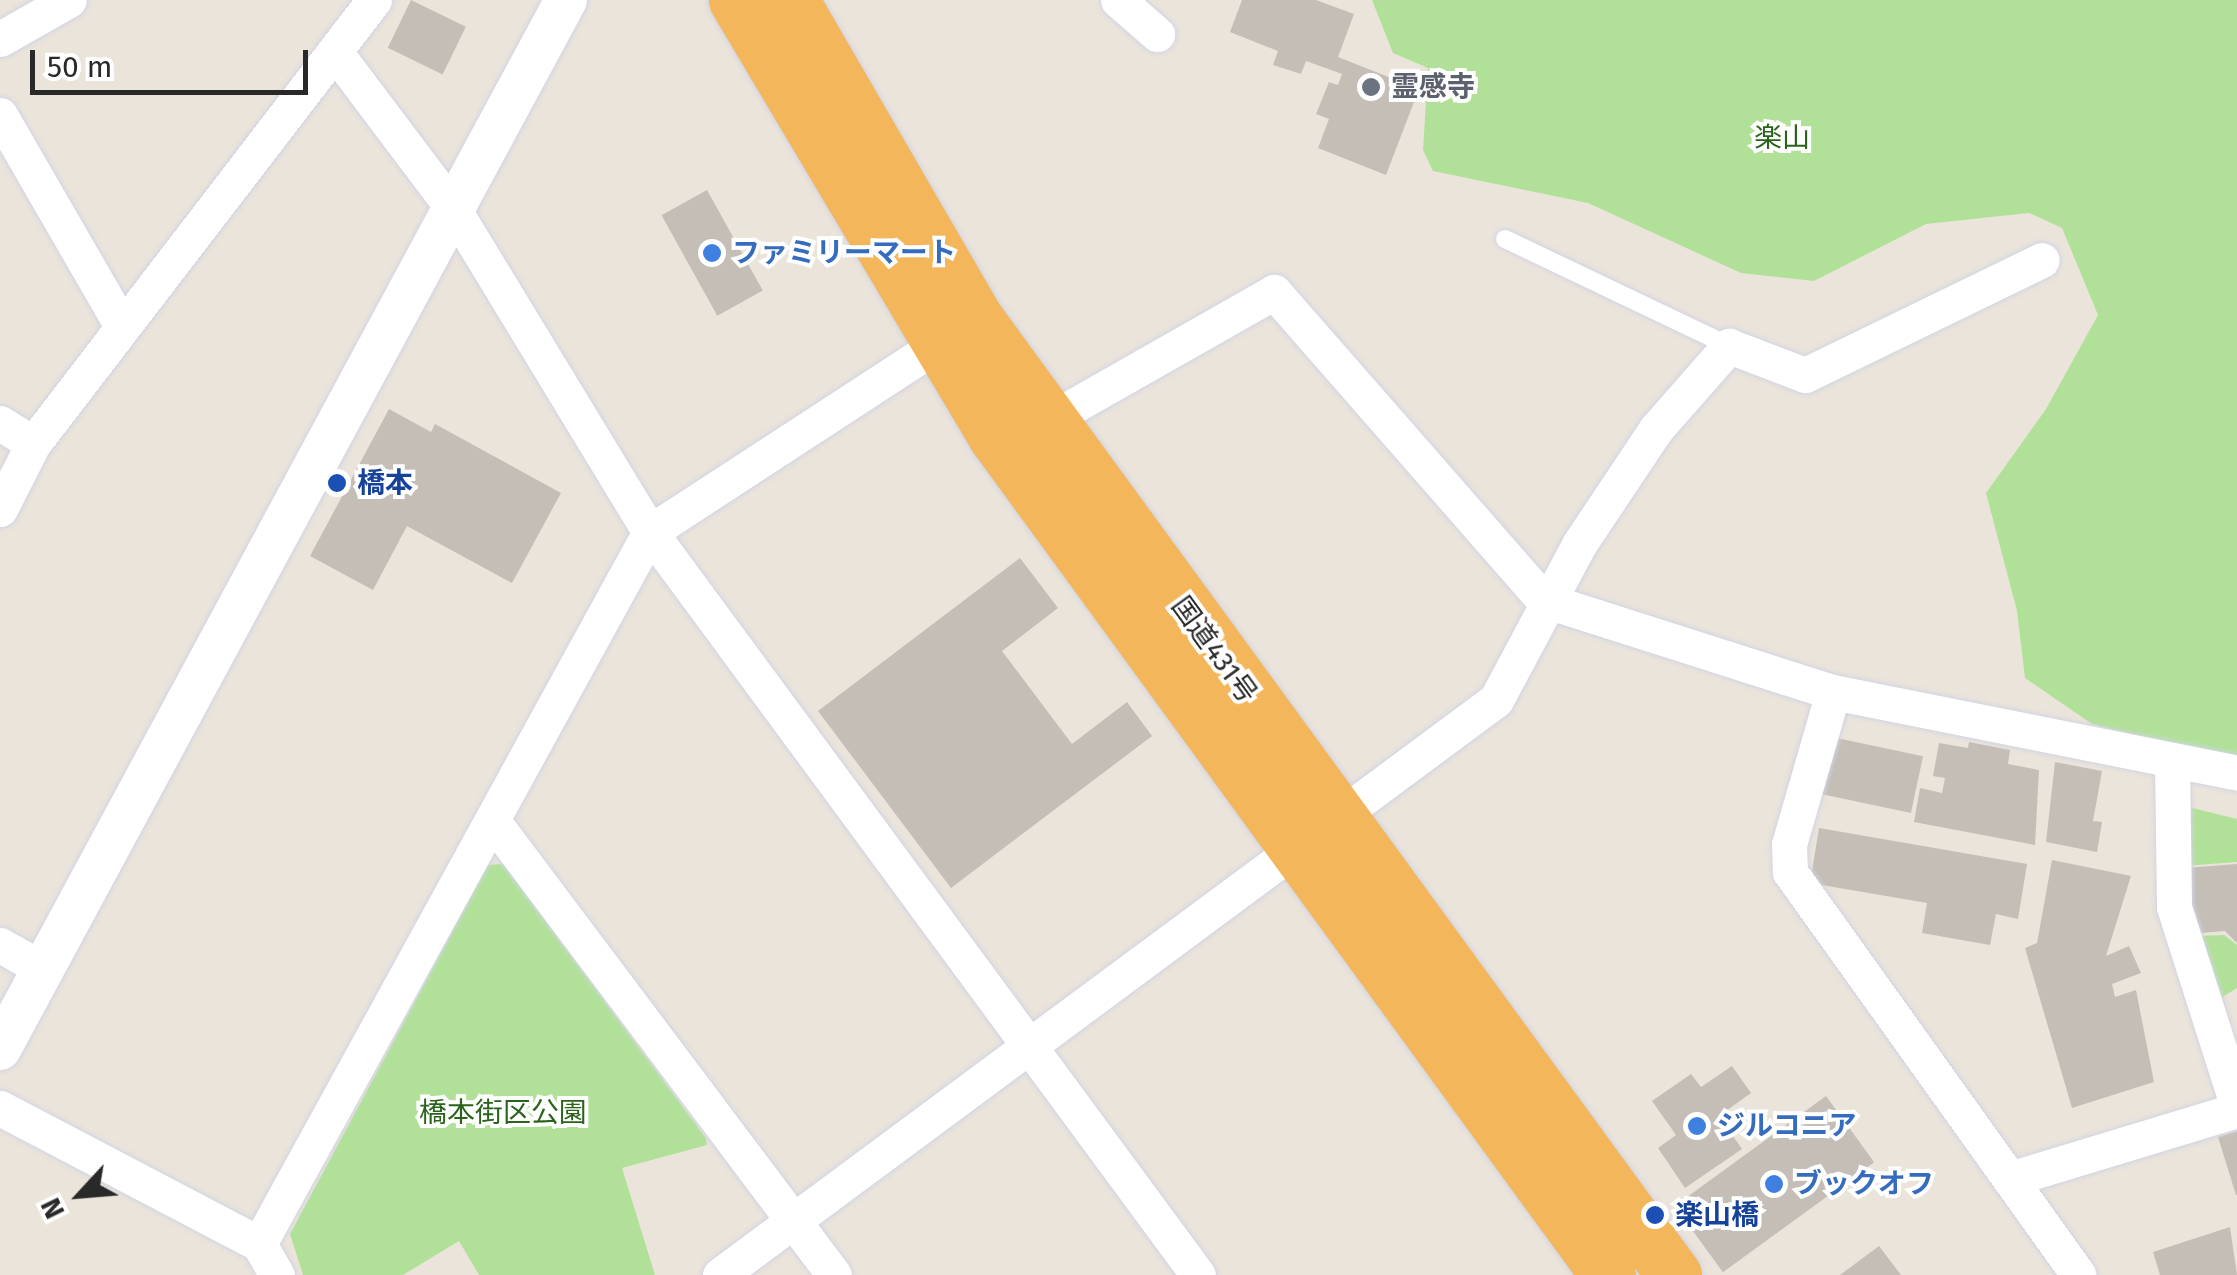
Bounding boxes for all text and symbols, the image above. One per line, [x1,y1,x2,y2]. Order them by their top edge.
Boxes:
scale bar [35,30,312,92]
text: 50 m [47,49,112,85]
place label: 霊感寺 [1391,70,1475,104]
marker: 霊感寺 [1360,76,1382,98]
park label: 楽山 [1754,121,1810,155]
place label: ファミリーマート [732,236,956,270]
marker: ファミリーマート [701,242,723,264]
place label: 橋本 [357,466,413,500]
marker: 橋本 [326,472,348,494]
street label: 国道431号 [1164,590,1264,710]
park label: 橋本街区公園 [419,1096,587,1130]
place label: ジルコニア [1717,1109,1857,1143]
marker: ジルコニア [1686,1115,1708,1137]
north arrow [30,1145,130,1245]
place label: ブックオフ [1794,1167,1934,1201]
marker: ブックオフ [1763,1173,1785,1195]
text: N [34,1193,71,1224]
place label: 楽山橋 [1675,1198,1759,1232]
marker: 楽山橋 [1644,1204,1666,1226]

